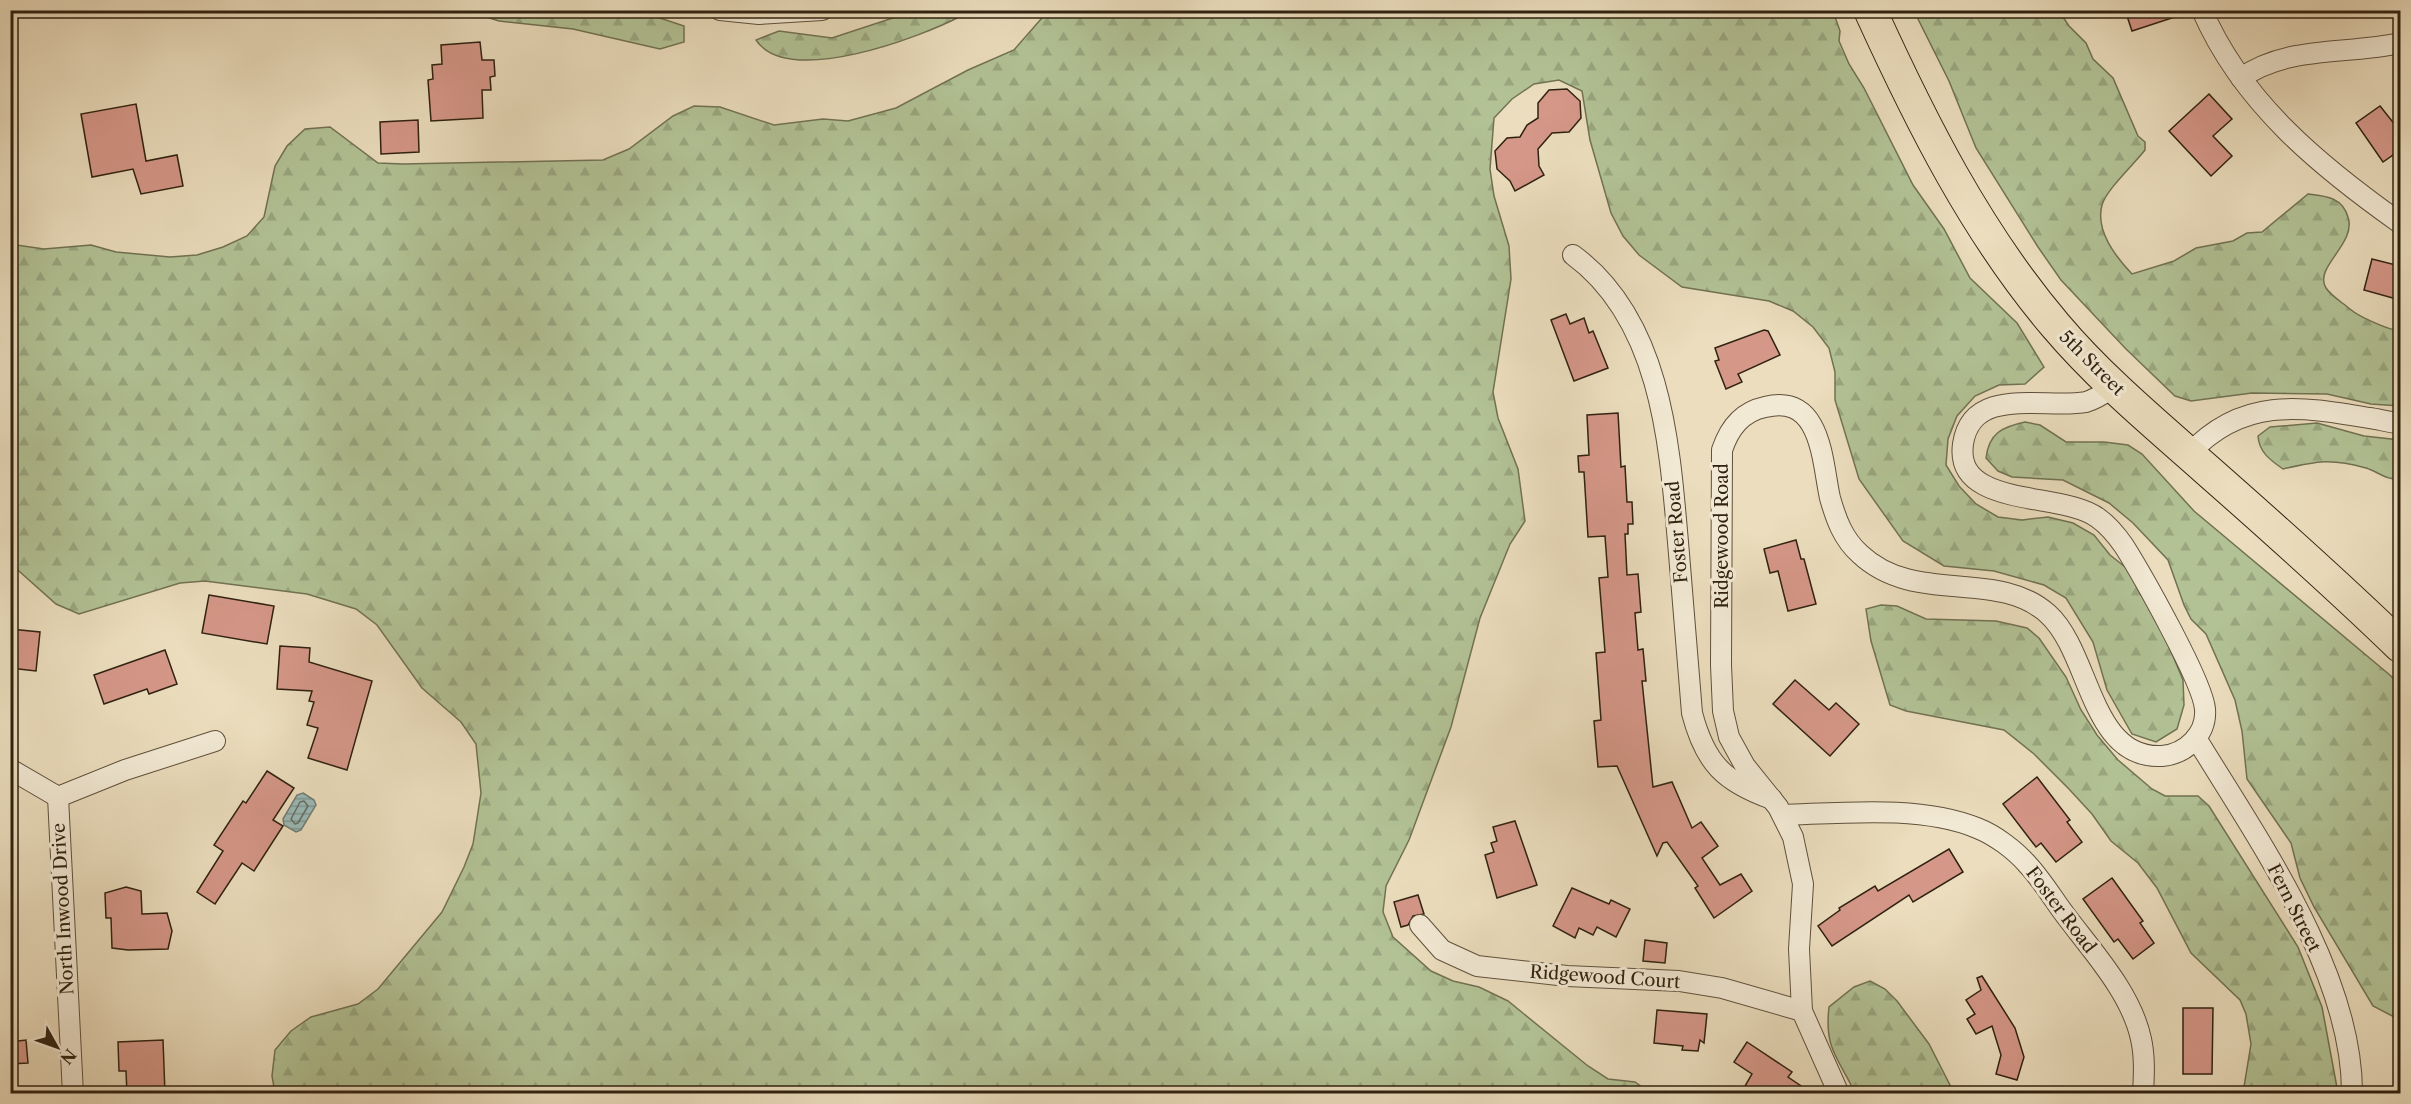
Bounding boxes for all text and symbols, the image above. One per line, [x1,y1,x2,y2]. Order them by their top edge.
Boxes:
street label: 5th Street [2055,326,2130,401]
street label: Ridgewood Road [1711,463,1733,609]
street label: Foster Road [1662,480,1692,584]
street label: North Inwood Drive [48,823,78,995]
street label: Fern Street [2262,860,2326,956]
street label: Foster Road [2021,862,2101,958]
street label: Ridgewood Court [1529,961,1682,993]
north arrow [27,1017,87,1077]
text: N [56,1045,81,1068]

